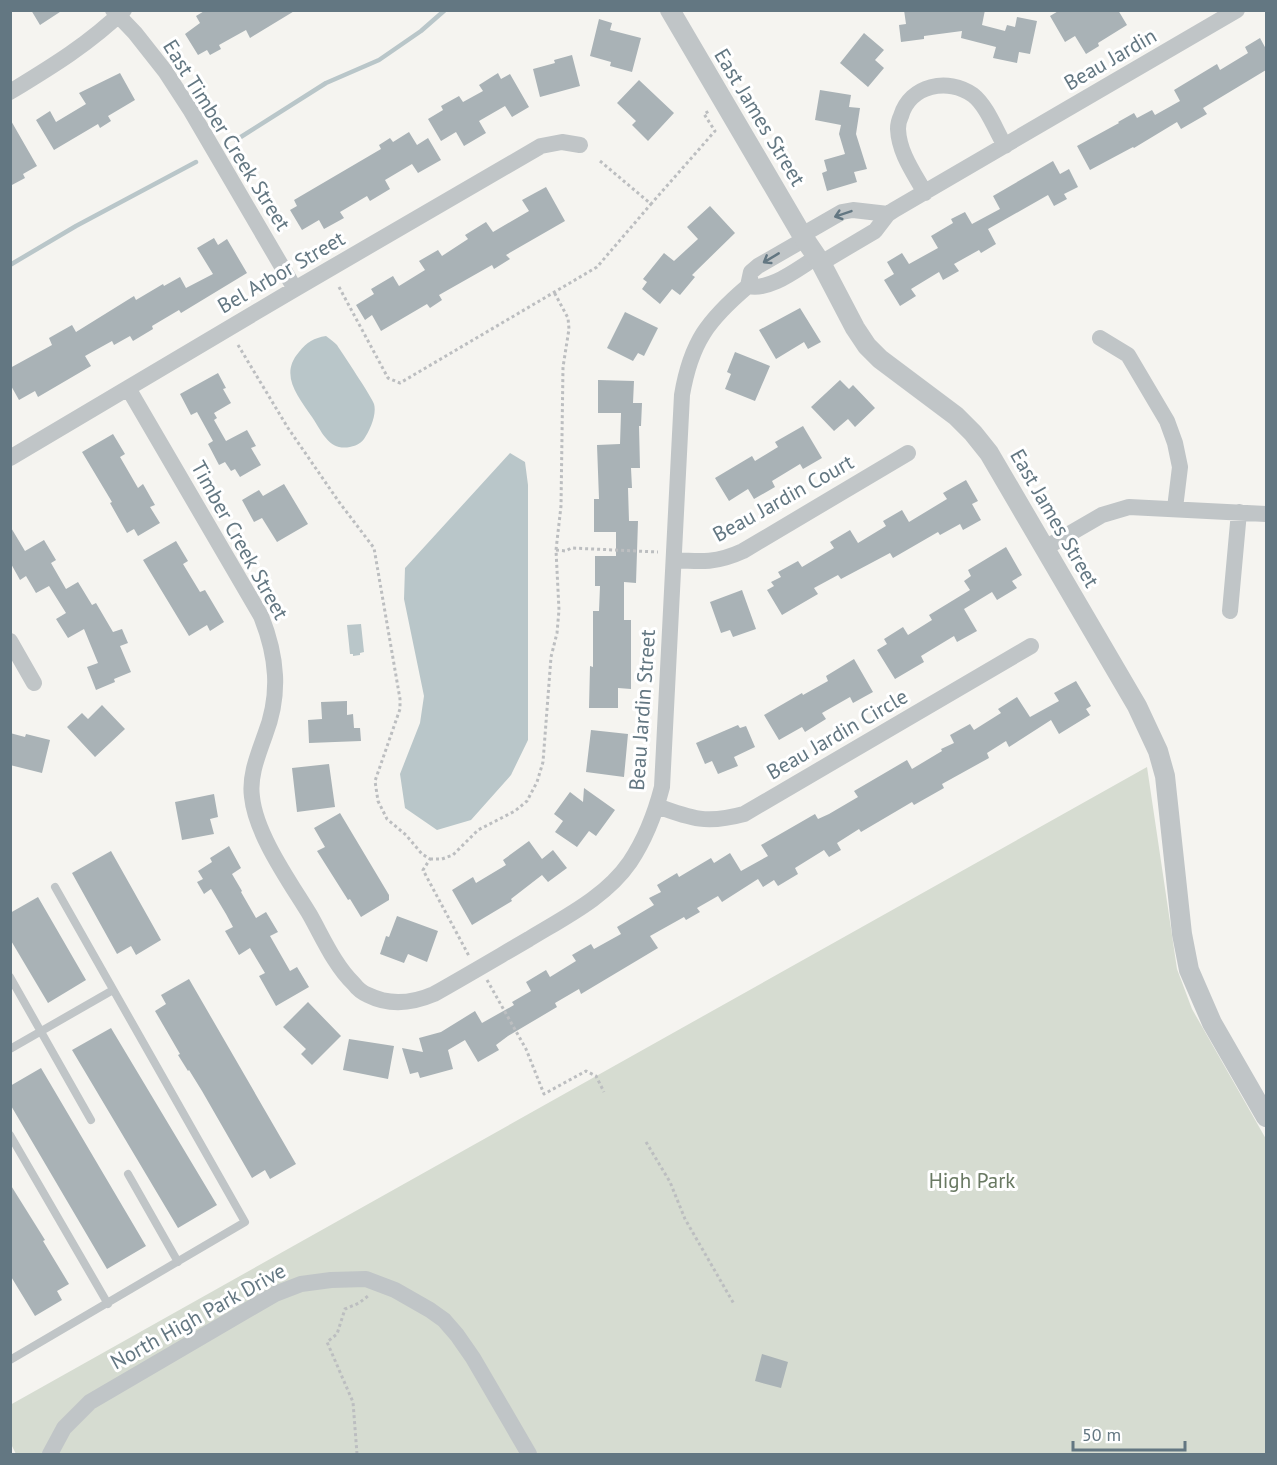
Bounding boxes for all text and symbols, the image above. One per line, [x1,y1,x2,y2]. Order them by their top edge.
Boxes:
street label: Beau Jardin [1059,22,1161,96]
street label: East Timber Creek Street [157,34,297,236]
street label: East James Street [708,43,812,191]
one-way arrow [834,209,853,220]
street label: Bel Arbor Street [213,225,349,319]
one-way arrow [763,253,780,265]
street label: East James Street [1004,444,1106,592]
street label: Beau Jardin Court [708,448,858,548]
street label: Timber Creek Street [185,456,295,624]
street label: Beau Jardin Street [623,628,661,792]
street label: Beau Jardin Circle [761,683,913,785]
park label: High Park [929,1167,1015,1194]
street label: North High Park Drive [106,1257,290,1375]
scale bar [1073,1414,1186,1452]
text: 50 m [1082,1423,1121,1446]

